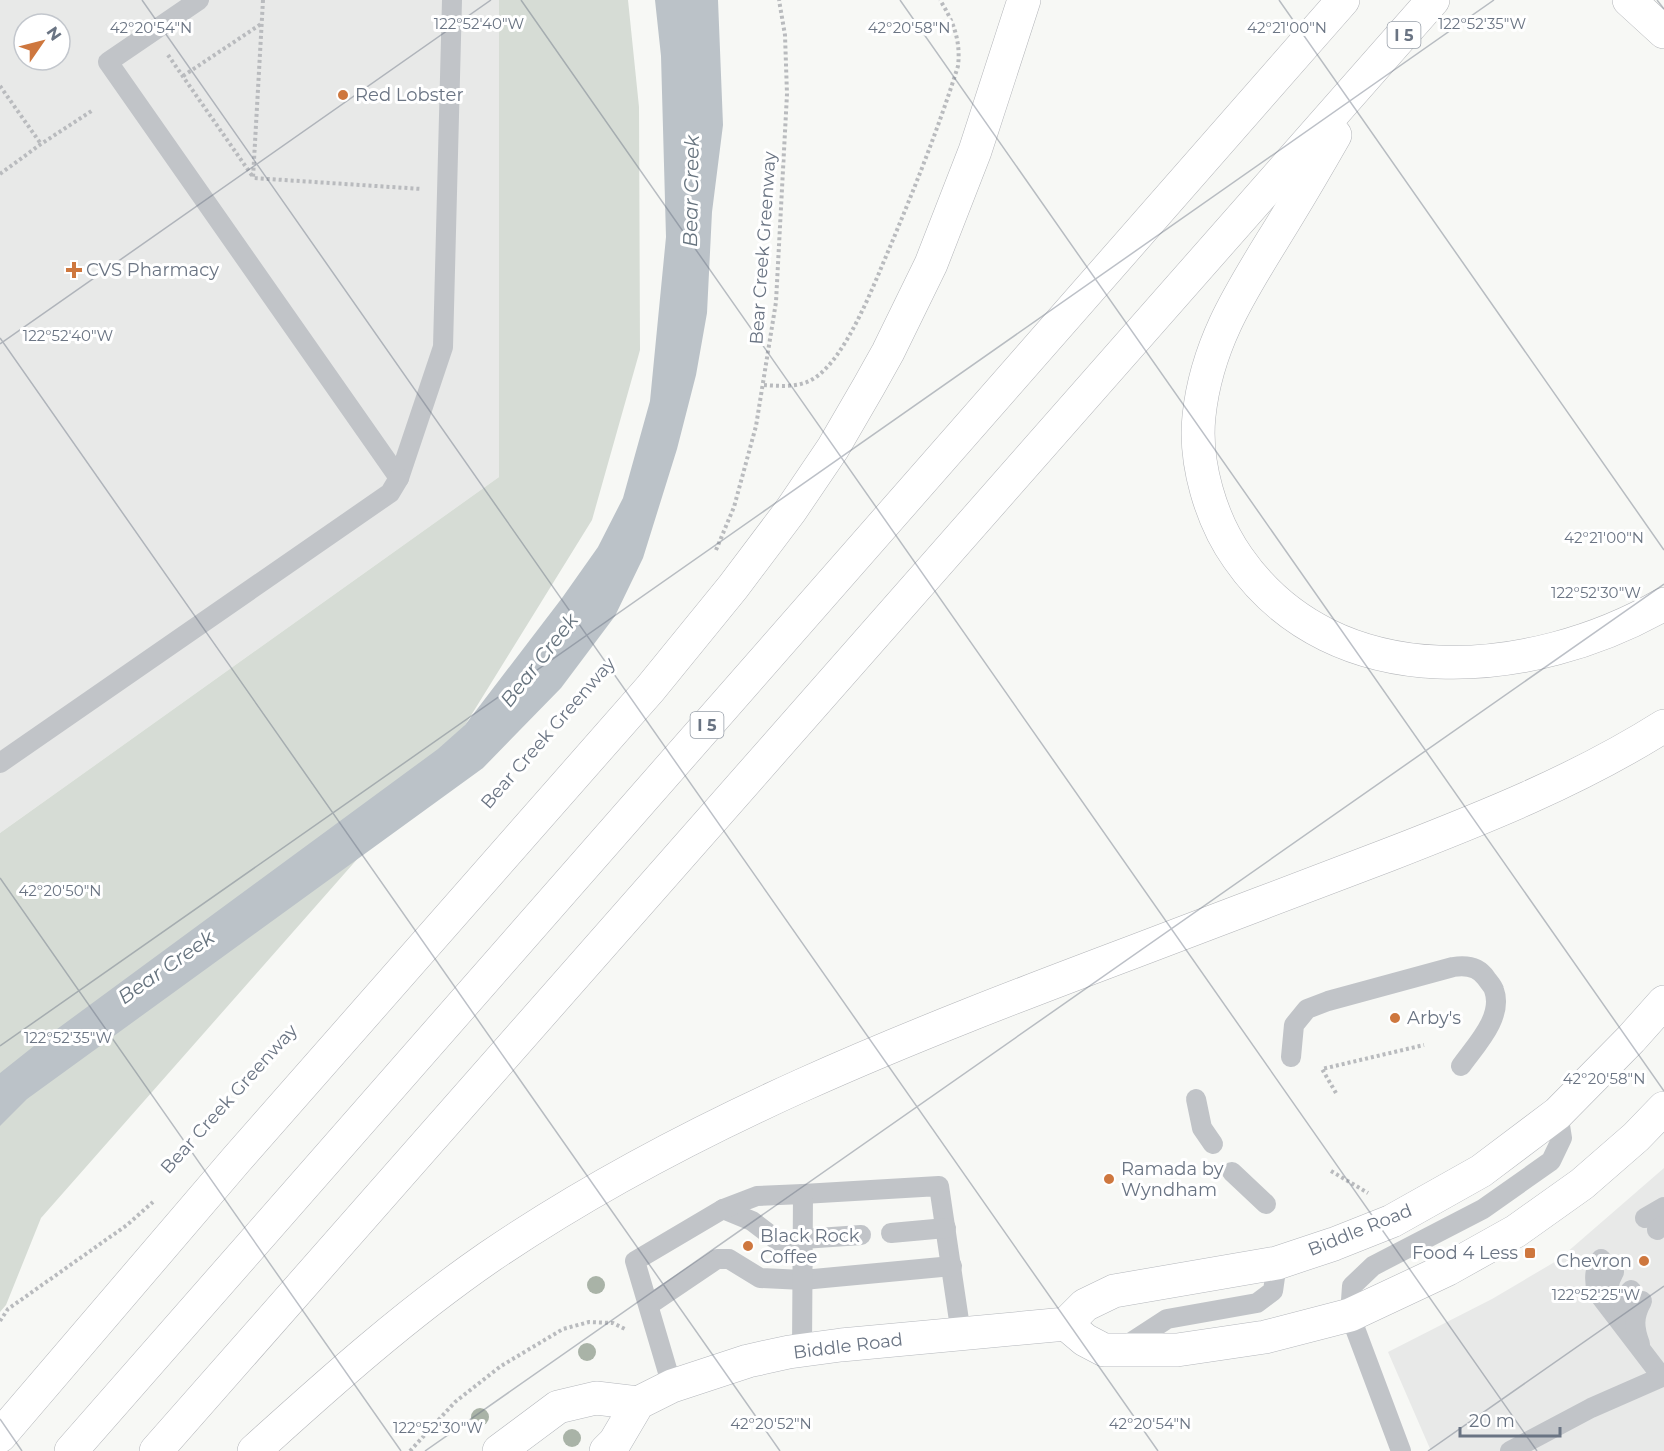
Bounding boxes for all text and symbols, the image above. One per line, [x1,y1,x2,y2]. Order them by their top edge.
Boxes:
north arrow [12,12,72,72]
text: 122°52'40"W [434,14,525,33]
text: 122°52'35"W [1438,14,1526,33]
text: 42°20'54"N [110,18,192,37]
text: 42°20'58"N [868,18,950,37]
text: 42°21'00"N [1247,18,1327,37]
road number: I 5 [1388,22,1420,48]
text: N [42,23,65,44]
place label: Red Lobster [355,84,464,106]
marker: Red Lobster [336,88,350,102]
water label: Bear Creek [678,134,704,247]
street label: Bear Creek Greenway [745,150,781,345]
place label: CVS Pharmacy [86,259,219,281]
marker: CVS Pharmacy [67,263,81,277]
text: 122°52'40"W [23,326,114,345]
text: 42°21'00"N [1564,528,1644,547]
text: 122°52'30"W [1551,583,1641,602]
water label: Bear Creek [495,608,584,712]
street label: Bear Creek Greenway [476,652,620,813]
road number: I 5 [690,712,724,738]
text: 42°20'50"N [18,881,102,900]
water label: Bear Creek [113,924,220,1009]
place label: Arby's [1407,1007,1461,1029]
marker: Arby's [1388,1011,1402,1025]
street label: Bear Creek Greenway [156,1019,302,1178]
text: 122°52'35"W [24,1028,112,1047]
text: 42°20'58"N [1563,1069,1645,1088]
place label: Ramada by Wyndham [1121,1158,1224,1201]
marker: Ramada by Wyndham [1102,1172,1116,1186]
street label: Biddle Road [1305,1199,1415,1261]
place label: Black Rock Coffee [760,1225,860,1268]
marker: Black Rock Coffee [741,1239,755,1253]
place label: Food 4 Less [1412,1242,1518,1264]
marker: Food 4 Less [1523,1246,1537,1260]
place label: Chevron [1556,1250,1632,1272]
marker: Chevron [1637,1254,1651,1268]
text: 122°52'25"W [1552,1285,1641,1304]
street label: Biddle Road [792,1328,904,1364]
scale bar [1460,1400,1560,1438]
text: 20 m [1469,1410,1515,1432]
text: 42°20'52"N [730,1414,812,1433]
text: 42°20'54"N [1109,1414,1191,1433]
text: 122°52'30"W [393,1418,483,1437]

